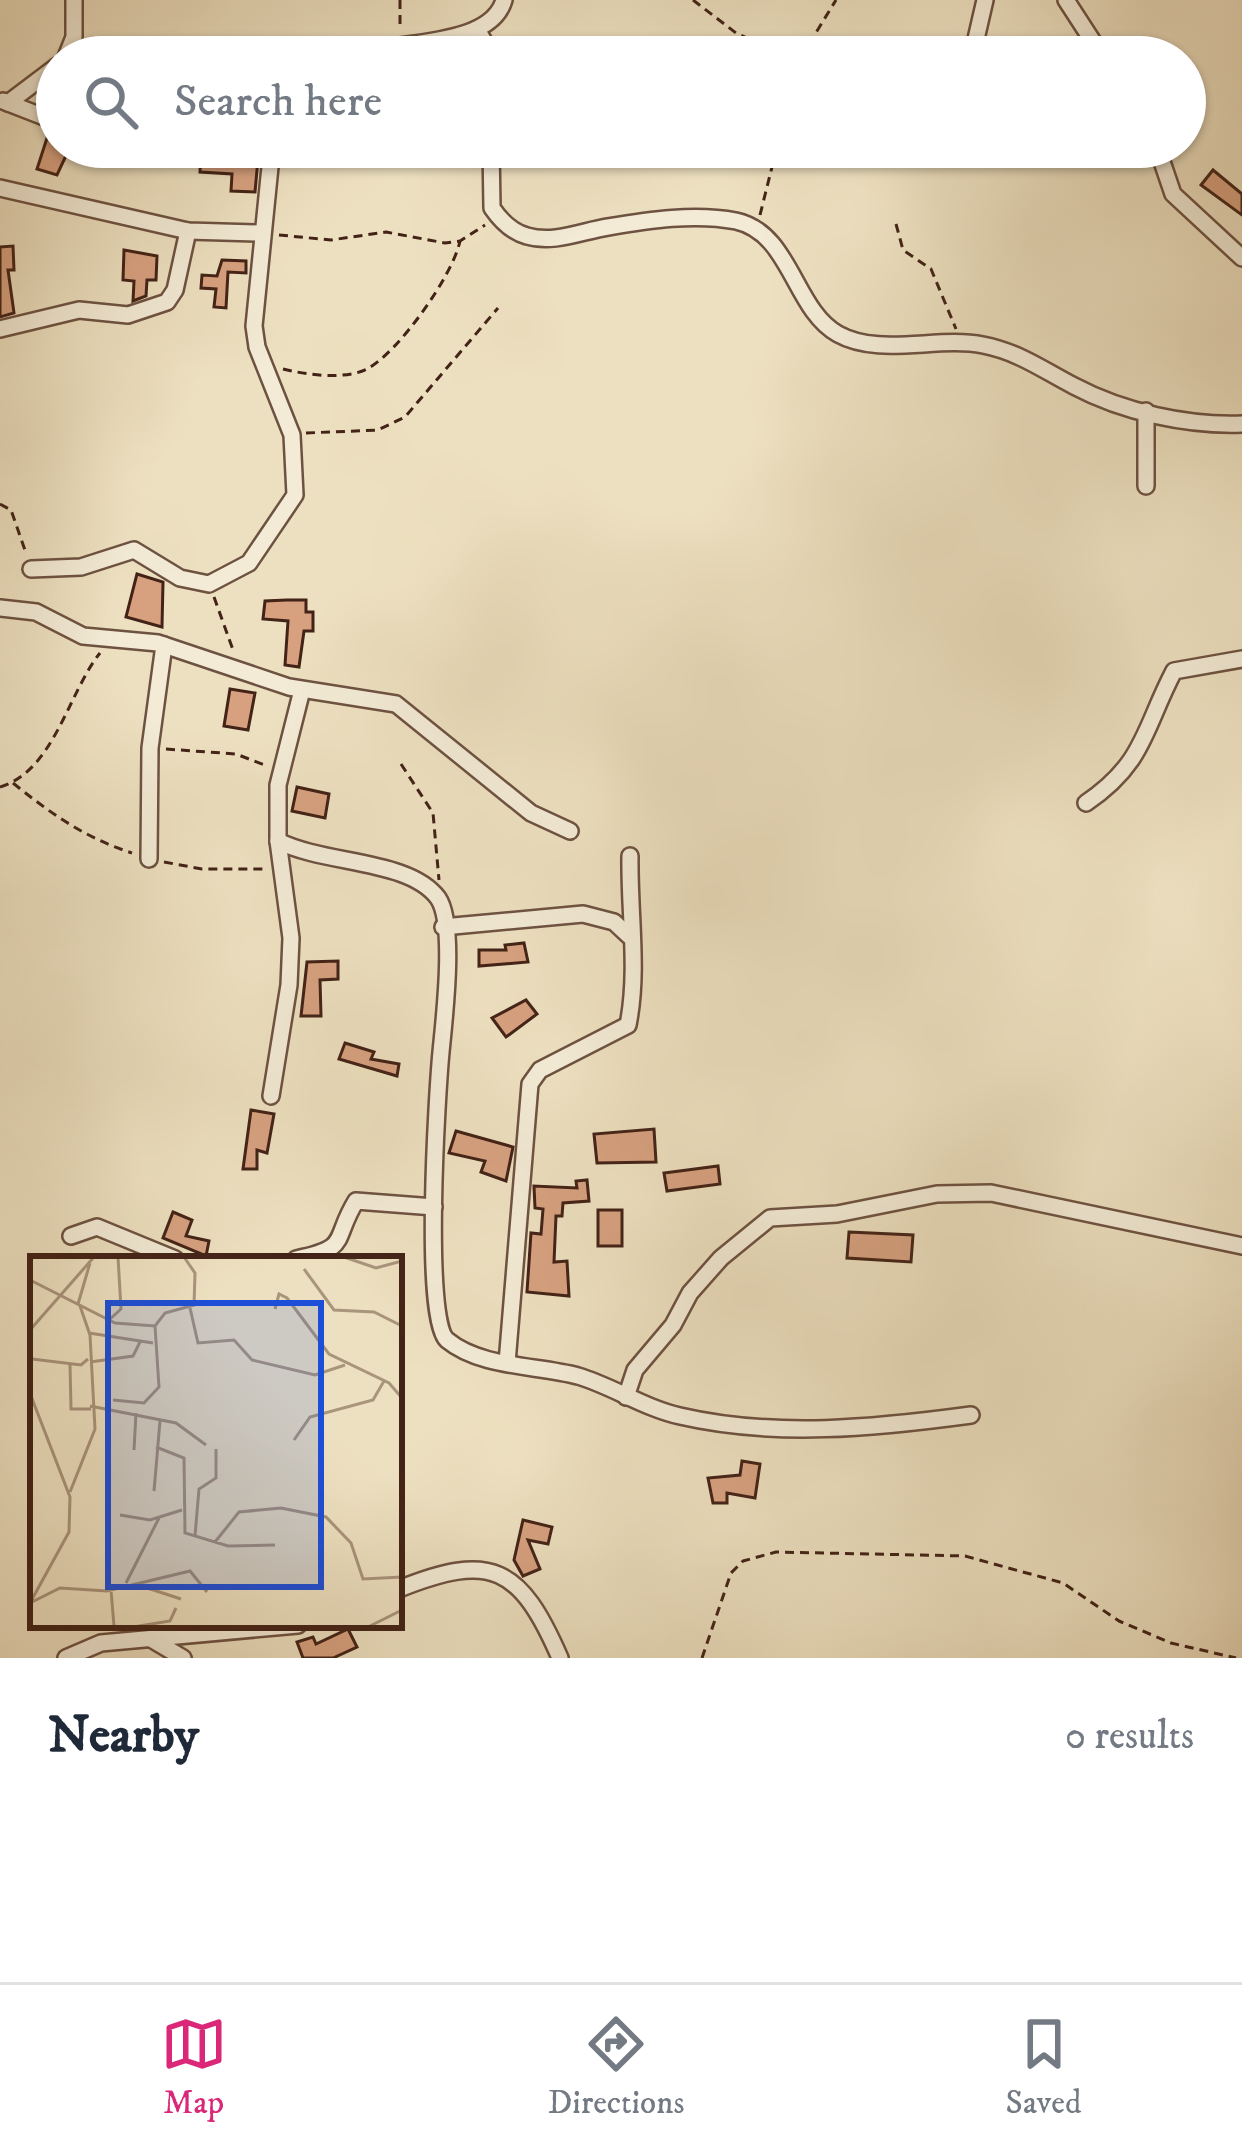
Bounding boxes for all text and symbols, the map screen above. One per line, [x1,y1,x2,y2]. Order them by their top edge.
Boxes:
search box [36,36,1206,168]
icon: search [78,69,144,135]
text: Search here [174,74,382,130]
inset map [30,1256,402,1628]
text: Nearby [48,1704,199,1768]
text: 0 results [1065,1712,1194,1761]
tab: Map [161,2011,227,2124]
tab: Directions [548,2011,684,2124]
tab: Saved [1006,2011,1081,2124]

